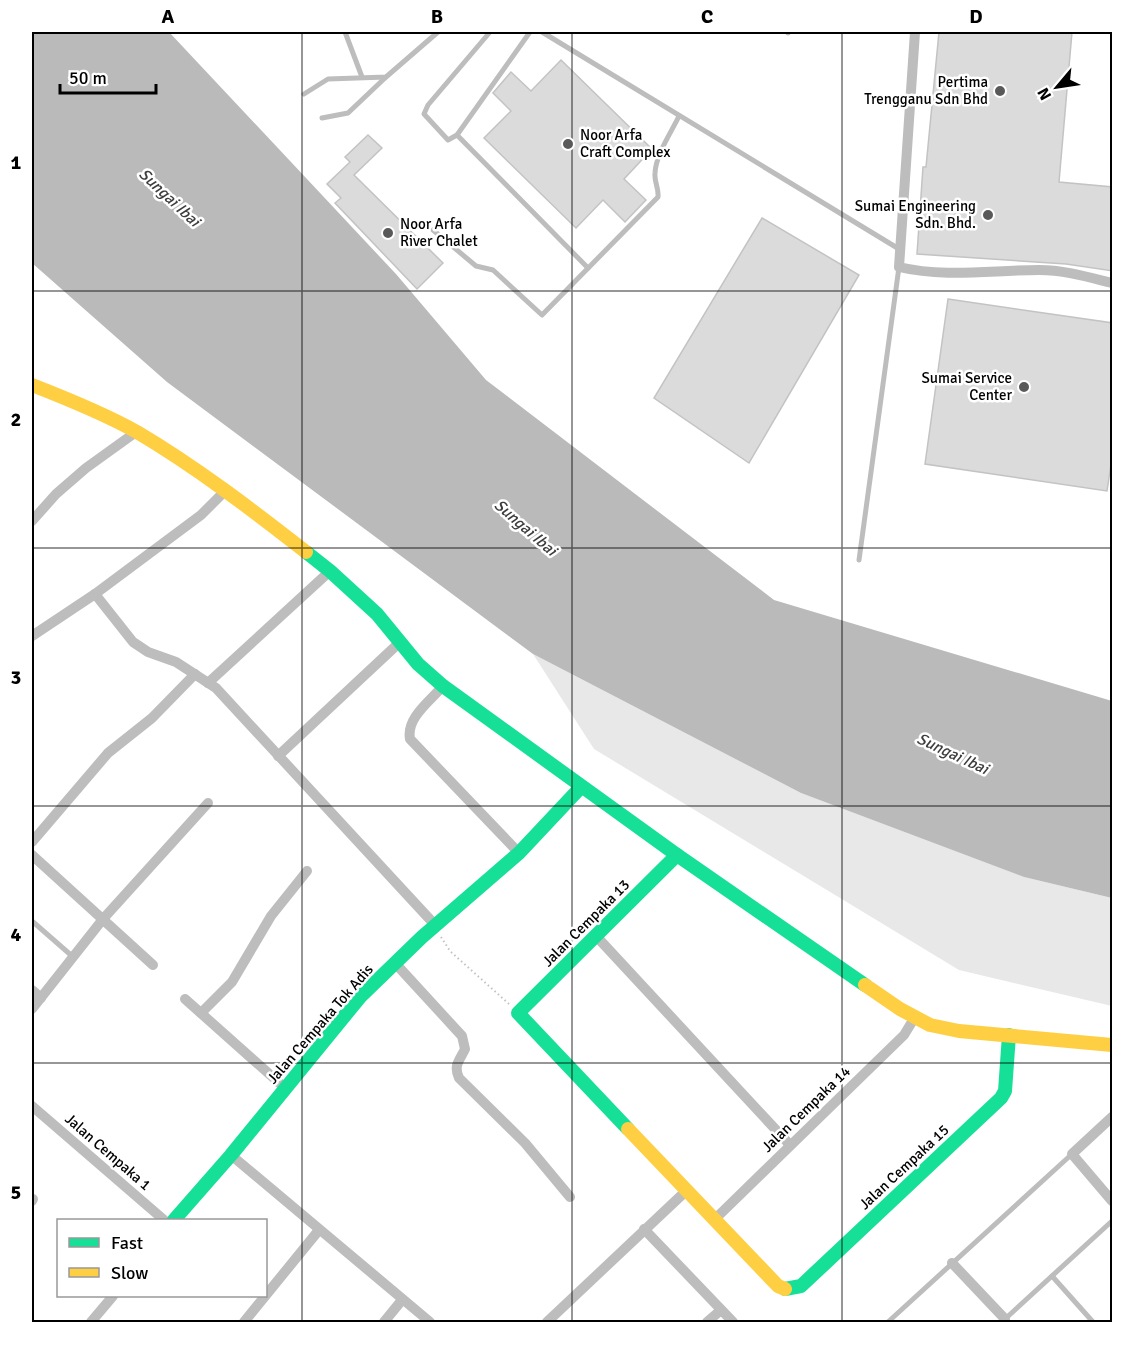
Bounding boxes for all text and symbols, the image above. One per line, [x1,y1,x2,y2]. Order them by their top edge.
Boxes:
text: A [162,4,175,29]
text: B [431,4,443,29]
text: C [701,4,713,29]
text: D [969,4,983,29]
scale bar [60,57,156,95]
north arrow [1027,57,1087,117]
text: 50 m [69,67,107,89]
place label: Pertima Trengganu Sdn Bhd [864,73,988,108]
marker: Pertima Trengganu Sdn Bhd [993,84,1007,98]
text: N [1033,84,1056,104]
place label: Noor Arfa Craft Complex [580,126,671,161]
marker: Noor Arfa Craft Complex [561,137,575,151]
text: 1 [11,150,22,175]
water label: Sungai Ibai [135,164,205,232]
place label: Sumai Engineering Sdn. Bhd. [855,197,976,232]
marker: Sumai Engineering Sdn. Bhd. [981,208,995,222]
place label: Noor Arfa River Chalet [400,215,478,250]
marker: Noor Arfa River Chalet [381,226,395,240]
place label: Sumai Service Center [922,369,1012,404]
marker: Sumai Service Center [1017,380,1031,394]
text: 2 [11,407,21,432]
water label: Sungai Ibai [490,495,562,561]
text: 3 [11,665,21,690]
water label: Sungai Ibai [914,729,993,780]
street label: Jalan Cempaka 13 [539,876,633,970]
text: 4 [11,922,22,947]
street label: Jalan Cempaka Tok Adis [263,960,377,1087]
street label: Jalan Cempaka 14 [758,1062,854,1156]
street label: Jalan Cempaka 1 [61,1110,155,1194]
street label: Jalan Cempaka 15 [855,1121,953,1213]
text: 5 [11,1180,21,1205]
legend [57,1219,267,1297]
text: Fast [111,1232,143,1254]
text: Slow [111,1262,148,1284]

